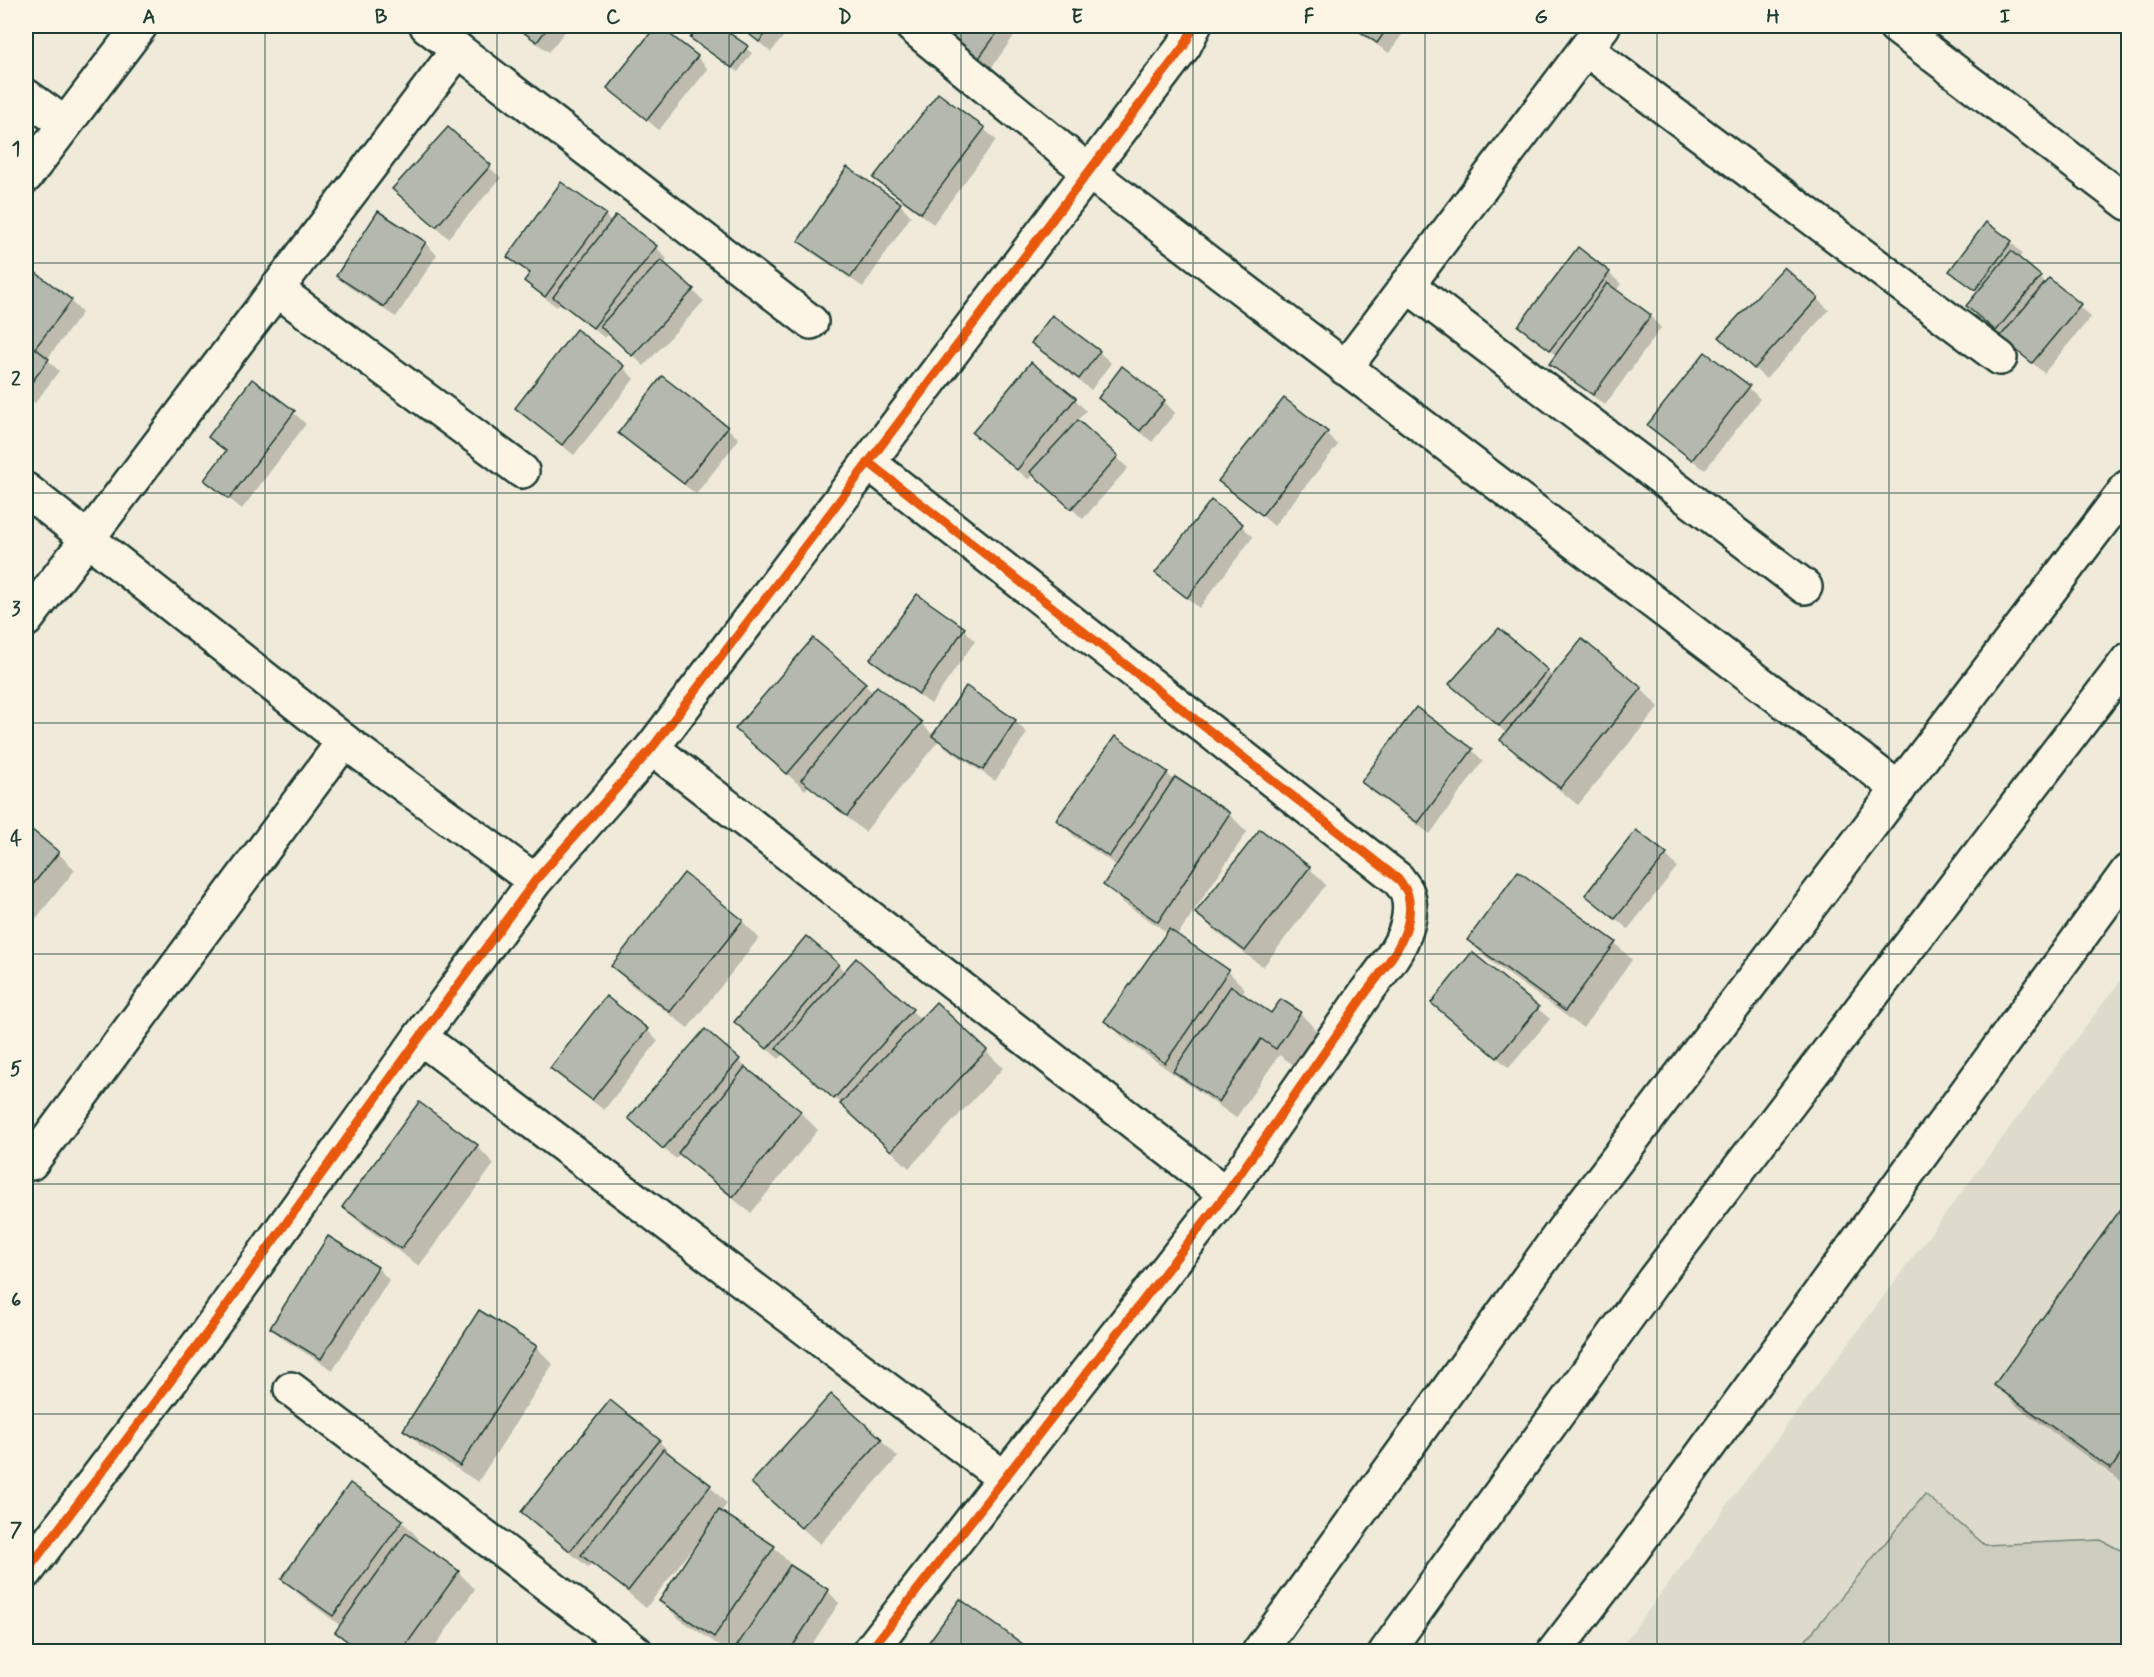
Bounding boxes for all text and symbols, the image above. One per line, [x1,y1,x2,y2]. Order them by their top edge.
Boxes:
text: A [142,4,156,31]
text: B [375,4,388,31]
text: C [606,4,621,31]
text: D [838,4,852,31]
text: E [1071,4,1083,31]
text: F [1304,4,1315,31]
text: G [1534,4,1548,31]
text: H [1766,4,1780,31]
text: I [2000,4,2010,31]
text: 1 [12,136,20,163]
text: 2 [11,366,21,393]
text: 3 [11,596,21,623]
text: 4 [10,826,22,853]
text: 5 [10,1056,22,1083]
text: 6 [11,1287,21,1314]
text: 7 [10,1517,22,1544]

